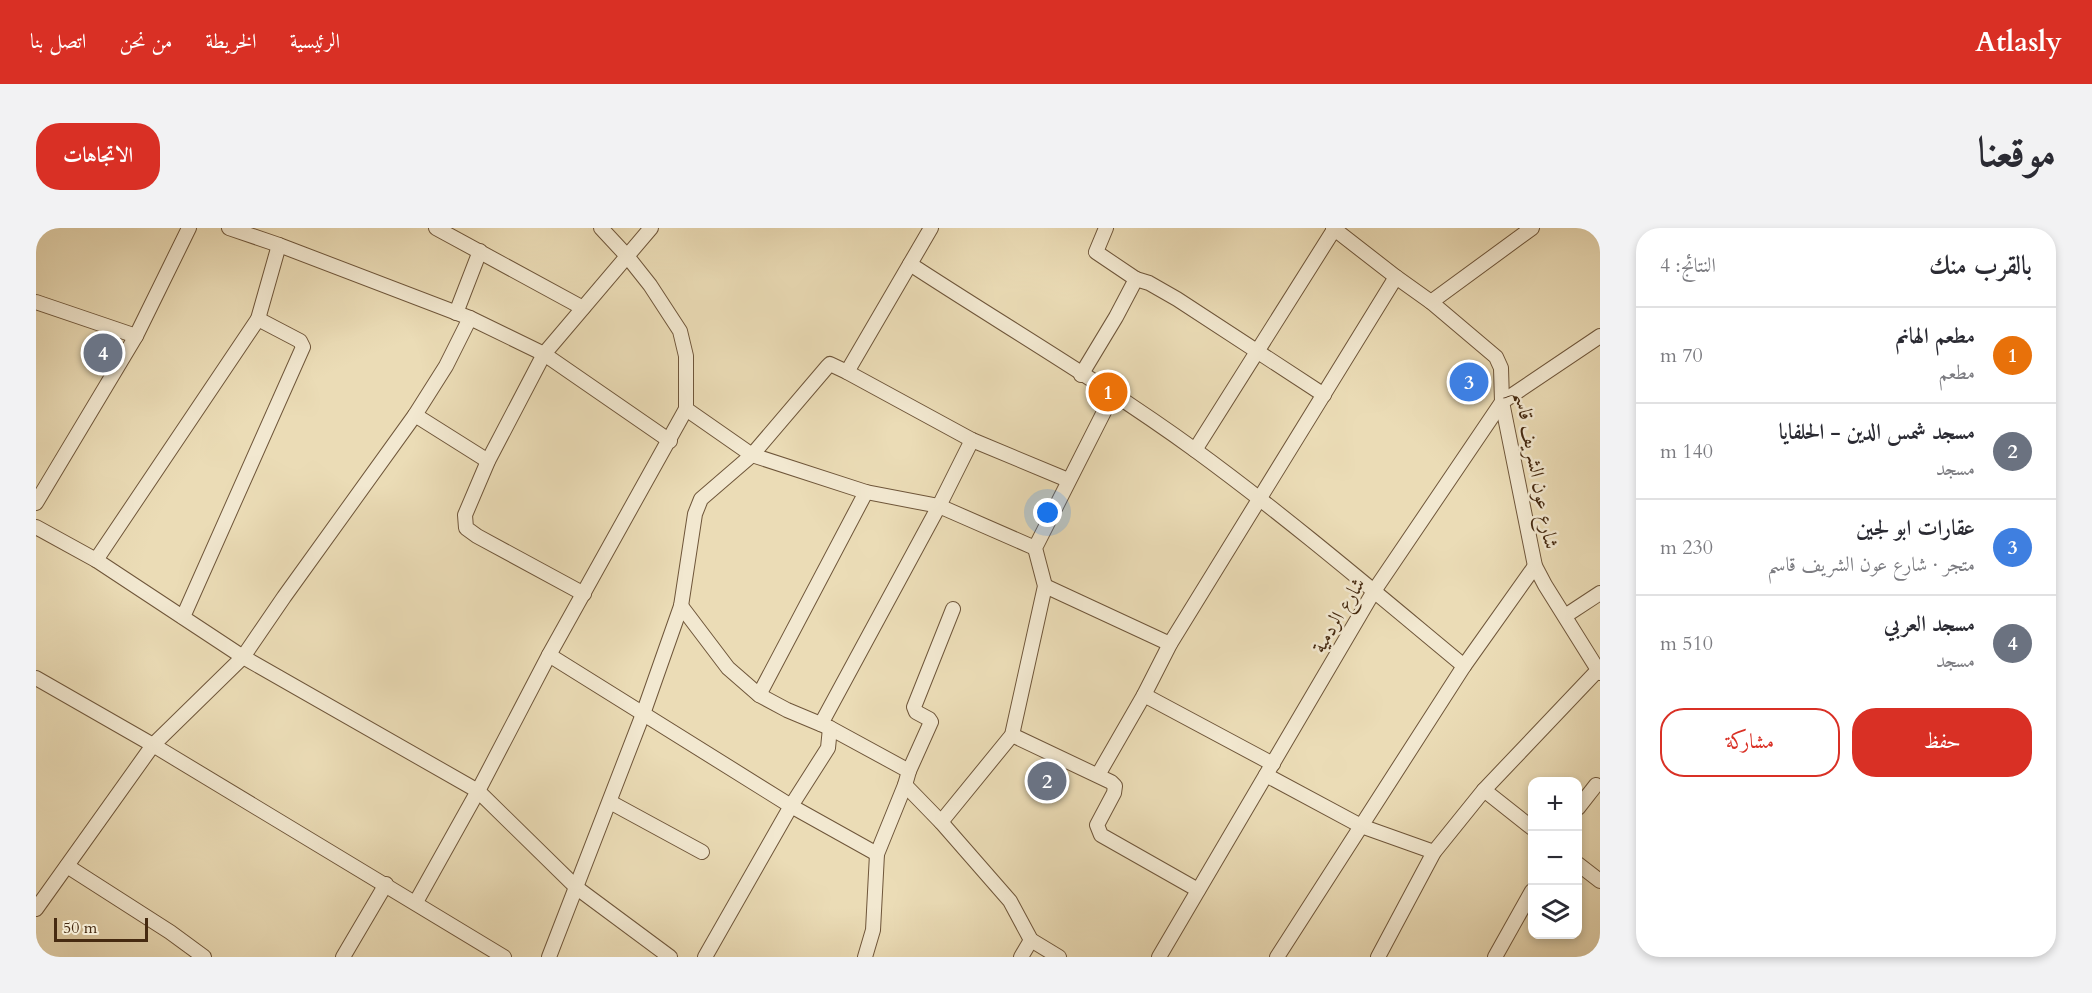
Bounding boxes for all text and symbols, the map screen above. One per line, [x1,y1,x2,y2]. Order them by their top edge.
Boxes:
text: Atlasly [1975,23,2062,61]
text: اتصل بنا [30,27,86,56]
text: من نحن [119,27,173,56]
text: الخريطة [206,27,257,56]
text: الرئيسية [290,27,340,56]
button: الاتجاهات [36,123,160,190]
text: موقعنا [1978,124,2056,181]
text: بالقرب منك [1929,248,2032,283]
text: النتائج: 4 [1660,252,1716,279]
text: مطعم الهانم [1896,321,1975,351]
pin: 4 [84,330,122,376]
text: 70 m [1660,342,1703,369]
text: 1 [2007,342,2018,369]
text: مطعم [1938,359,1975,386]
pin: 3 [1450,360,1488,404]
pin: 1 [1088,370,1128,414]
street label: شارع عون الشريف قاسم [1502,389,1565,552]
text: مسجد شمس الدين - الحلفايا [1779,417,1975,447]
text: 140 m [1660,438,1713,465]
text: 2 [2007,438,2018,465]
text: مسجد [1936,455,1975,482]
your location [1033,498,1062,527]
text: عقارات ابو لجين [1856,513,1975,543]
text: 230 m [1660,534,1713,561]
text: 3 [2007,534,2018,561]
text: متجر · شارع عون الشريف قاسم [1767,551,1975,578]
street label: شارع الردمية [1305,572,1375,660]
text: مسجد العربي [1884,609,1975,639]
text: 510 m [1660,630,1713,657]
text: 4 [2007,630,2018,657]
text: مسجد [1936,647,1975,674]
button: مشاركة [1660,708,1840,777]
button: حفظ [1852,708,2032,777]
pin: 2 [1028,758,1066,804]
map controls [1528,777,1582,939]
button: + [1528,777,1582,831]
button: − [1528,831,1582,885]
button: layers [1528,885,1582,939]
scale bar [54,915,148,942]
text: 50 m [63,917,97,939]

